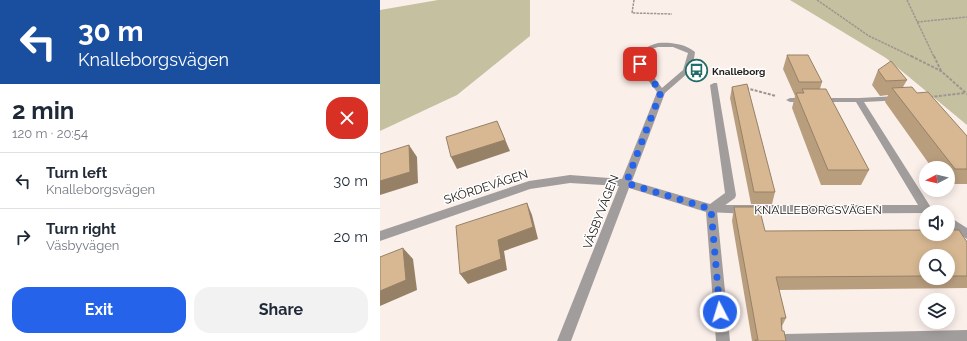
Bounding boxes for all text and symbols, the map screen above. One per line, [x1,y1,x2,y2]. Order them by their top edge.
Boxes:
text: 30 m [78,15,144,48]
icon: left [12,16,64,68]
pin [623,47,657,81]
text: Knalleborgsvägen [78,49,229,70]
icon: arrive [629,53,651,75]
bus stop icon: Knalleborg [683,58,709,84]
place label: Knalleborg [712,66,765,77]
text: 2 min [12,96,74,125]
button: close [326,97,368,139]
text: 120 m · 20:54 [12,126,88,141]
north arrow [919,161,955,197]
map controls [919,161,955,329]
text: Turn left [46,164,107,182]
street label: SKÖRDEVÄGEN [442,167,530,207]
icon: left [12,170,34,192]
text: 30 m [333,172,368,190]
street label: VÄSBYVÄGEN [580,173,622,251]
text: Knalleborgsvägen [46,182,155,197]
street label: KNALLEBORGSVÄGEN [754,203,882,217]
button: sound [919,205,955,241]
text: Turn right [46,220,116,238]
icon: right [12,226,34,248]
text: 20 m [333,228,368,246]
text: Väsbyvägen [46,238,119,253]
button: search [919,249,955,285]
button: Exit [12,287,186,333]
button: Share [194,287,368,333]
position arrow [699,291,741,333]
button: layers [919,293,955,329]

